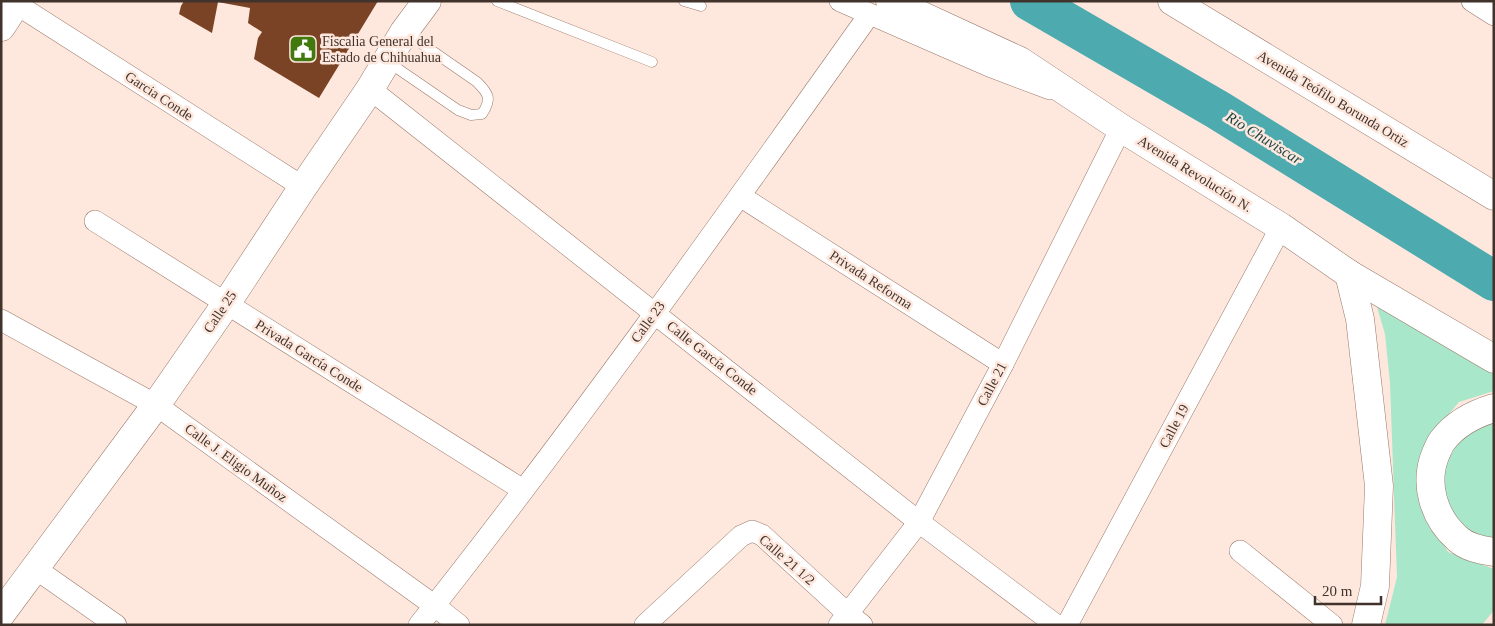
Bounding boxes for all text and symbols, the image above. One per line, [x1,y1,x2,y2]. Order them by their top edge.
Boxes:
public building icon: Fiscalia General del Estado de Chihuahua [288,34,318,64]
place label: Fiscalia General del Estado de Chihuahua [322,34,442,65]
street label: Avenida Teófilo Borunda Ortiz [1255,48,1411,150]
street label: Garcia Conde [122,69,196,123]
water label: Rio Chuviscar [1222,108,1305,168]
street label: Avenida Revolución N. [1135,133,1255,215]
street label: Privada Reforma [827,248,916,313]
street label: Calle 25 [201,288,239,336]
street label: Calle 23 [628,299,668,345]
street label: Privada García Conde [253,317,365,395]
street label: Calle García Conde [664,318,760,398]
street label: Calle 21 [974,360,1010,408]
street label: Calle 19 [1156,402,1192,450]
street label: Calle J. Eligio Muñoz [182,421,290,505]
street label: Calle 21 1/2 [756,532,818,588]
scale bar [1315,574,1381,606]
text: 20 m [1322,583,1353,599]

